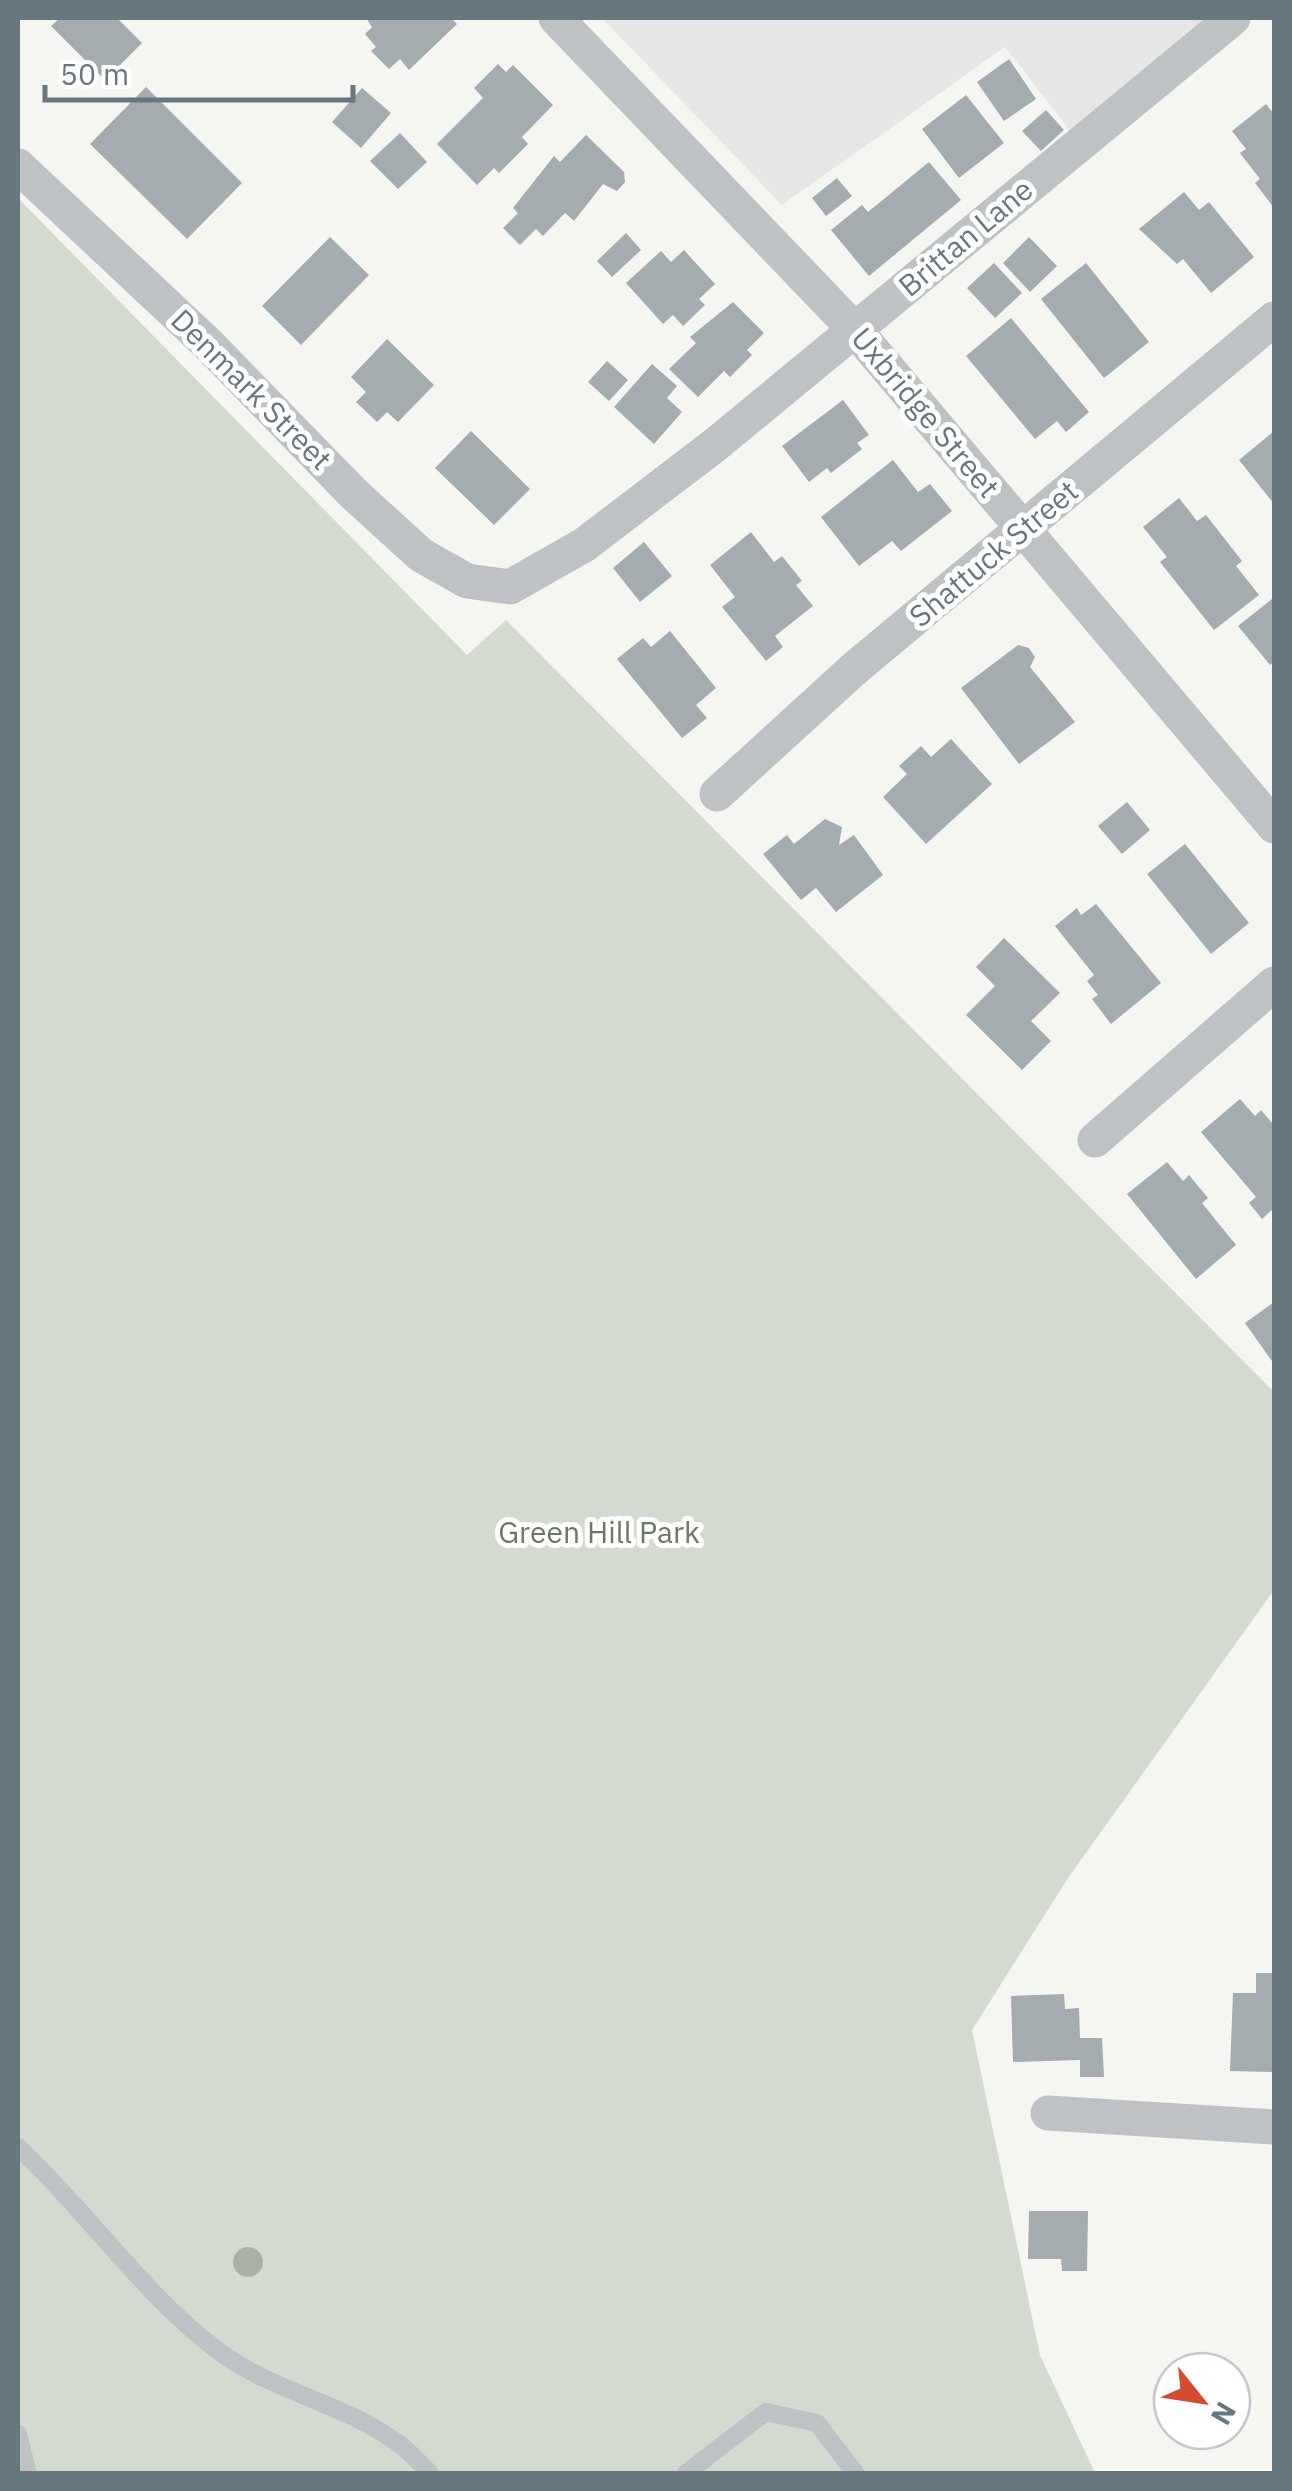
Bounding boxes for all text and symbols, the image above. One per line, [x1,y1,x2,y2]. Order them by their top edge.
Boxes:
scale bar [45,40,352,102]
text: 50 m [60,54,129,93]
street label: Brittan Lane [890,169,1040,304]
street label: Denmark Street [163,300,341,478]
street label: Uxbridge Street [844,319,1009,505]
street label: Shattuck Street [901,471,1085,635]
park label: Green Hill Park [498,1512,700,1551]
north arrow [1152,2351,1252,2451]
text: N [1203,2396,1245,2432]

